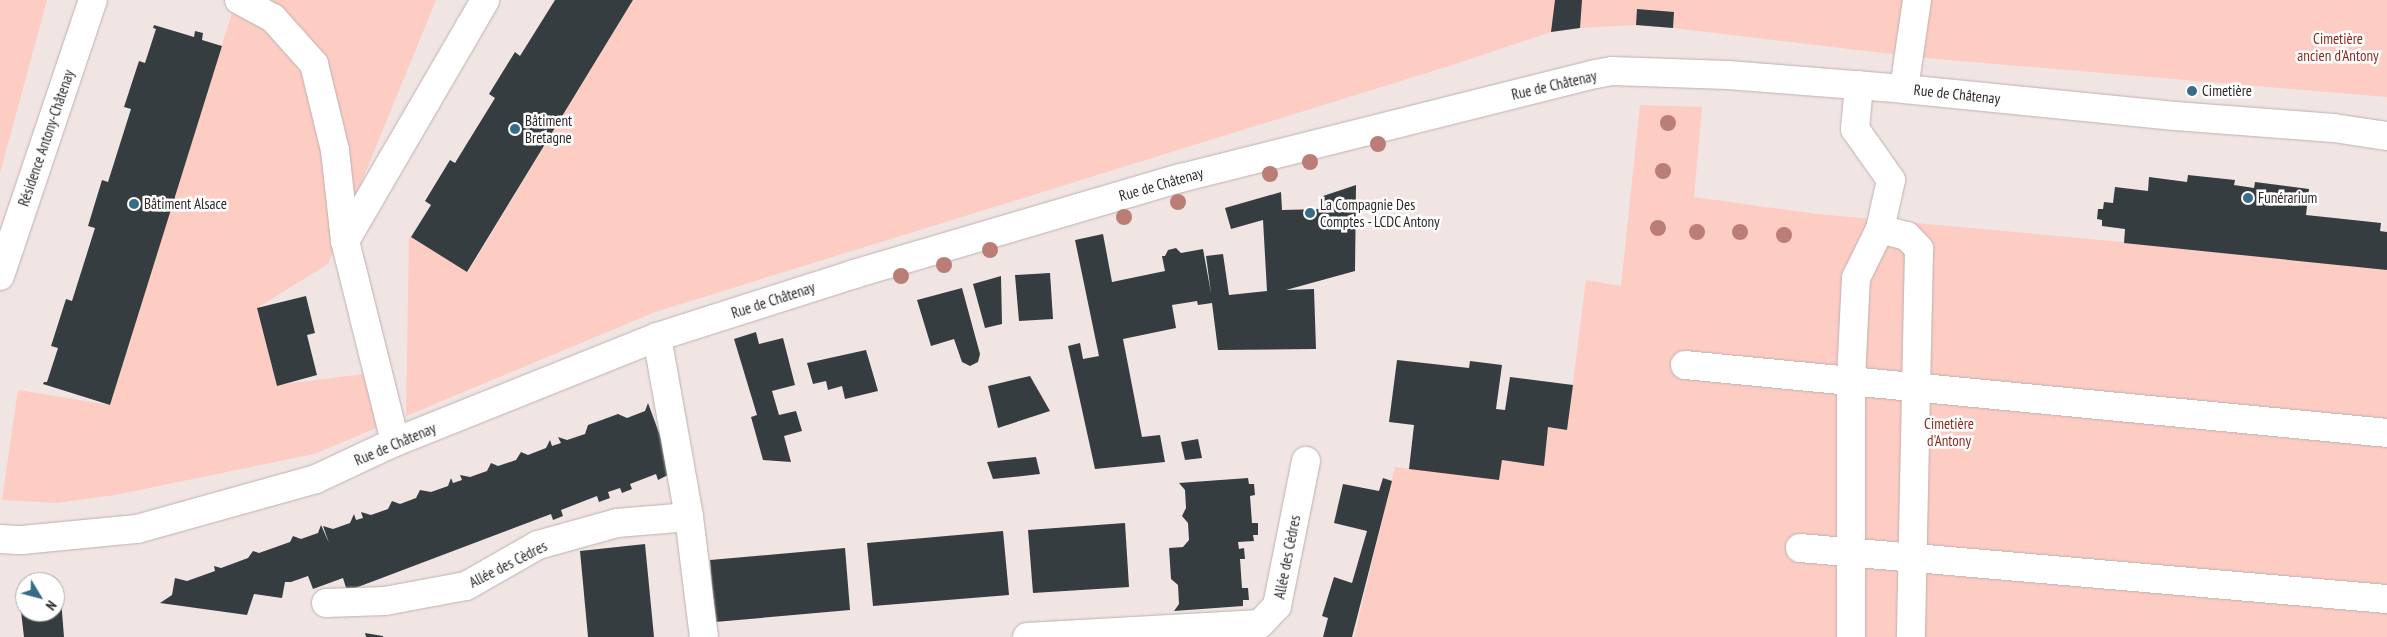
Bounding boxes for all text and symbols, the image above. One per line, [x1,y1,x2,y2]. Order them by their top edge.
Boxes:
park label: Cimetière ancien d'Antony [2297,29,2379,64]
street label: Rue de Châtenay [1510,66,1598,104]
street label: Résidence Antony-Châtenay [14,67,78,209]
street label: Rue de Châtenay [1913,81,2001,107]
place label: Cimetière [2202,82,2252,100]
marker: Cimetière [2186,85,2198,97]
place label: Bâtiment Bretagne [525,111,572,146]
marker: Bâtiment Bretagne [509,123,521,135]
street label: Rue de Châtenay [1117,163,1205,205]
place label: Funérarium [2258,189,2317,207]
marker: Funérarium [2242,192,2254,204]
place label: Bâtiment Alsace [144,195,227,213]
place label: La Compagnie Des Comptes - LCDC Antony [1320,195,1442,230]
marker: Bâtiment Alsace [128,198,140,210]
marker: La Compagnie Des Comptes - LCDC Antony [1304,207,1316,219]
street label: Rue de Châtenay [729,278,817,322]
park label: Cimetière d'Antony [1924,414,1974,449]
street label: Rue de Châtenay [352,419,438,469]
street label: Allée des Cèdres [1270,514,1304,600]
street label: Allée des Cèdres [466,537,550,591]
north arrow [15,572,65,622]
text: N [42,597,61,614]

